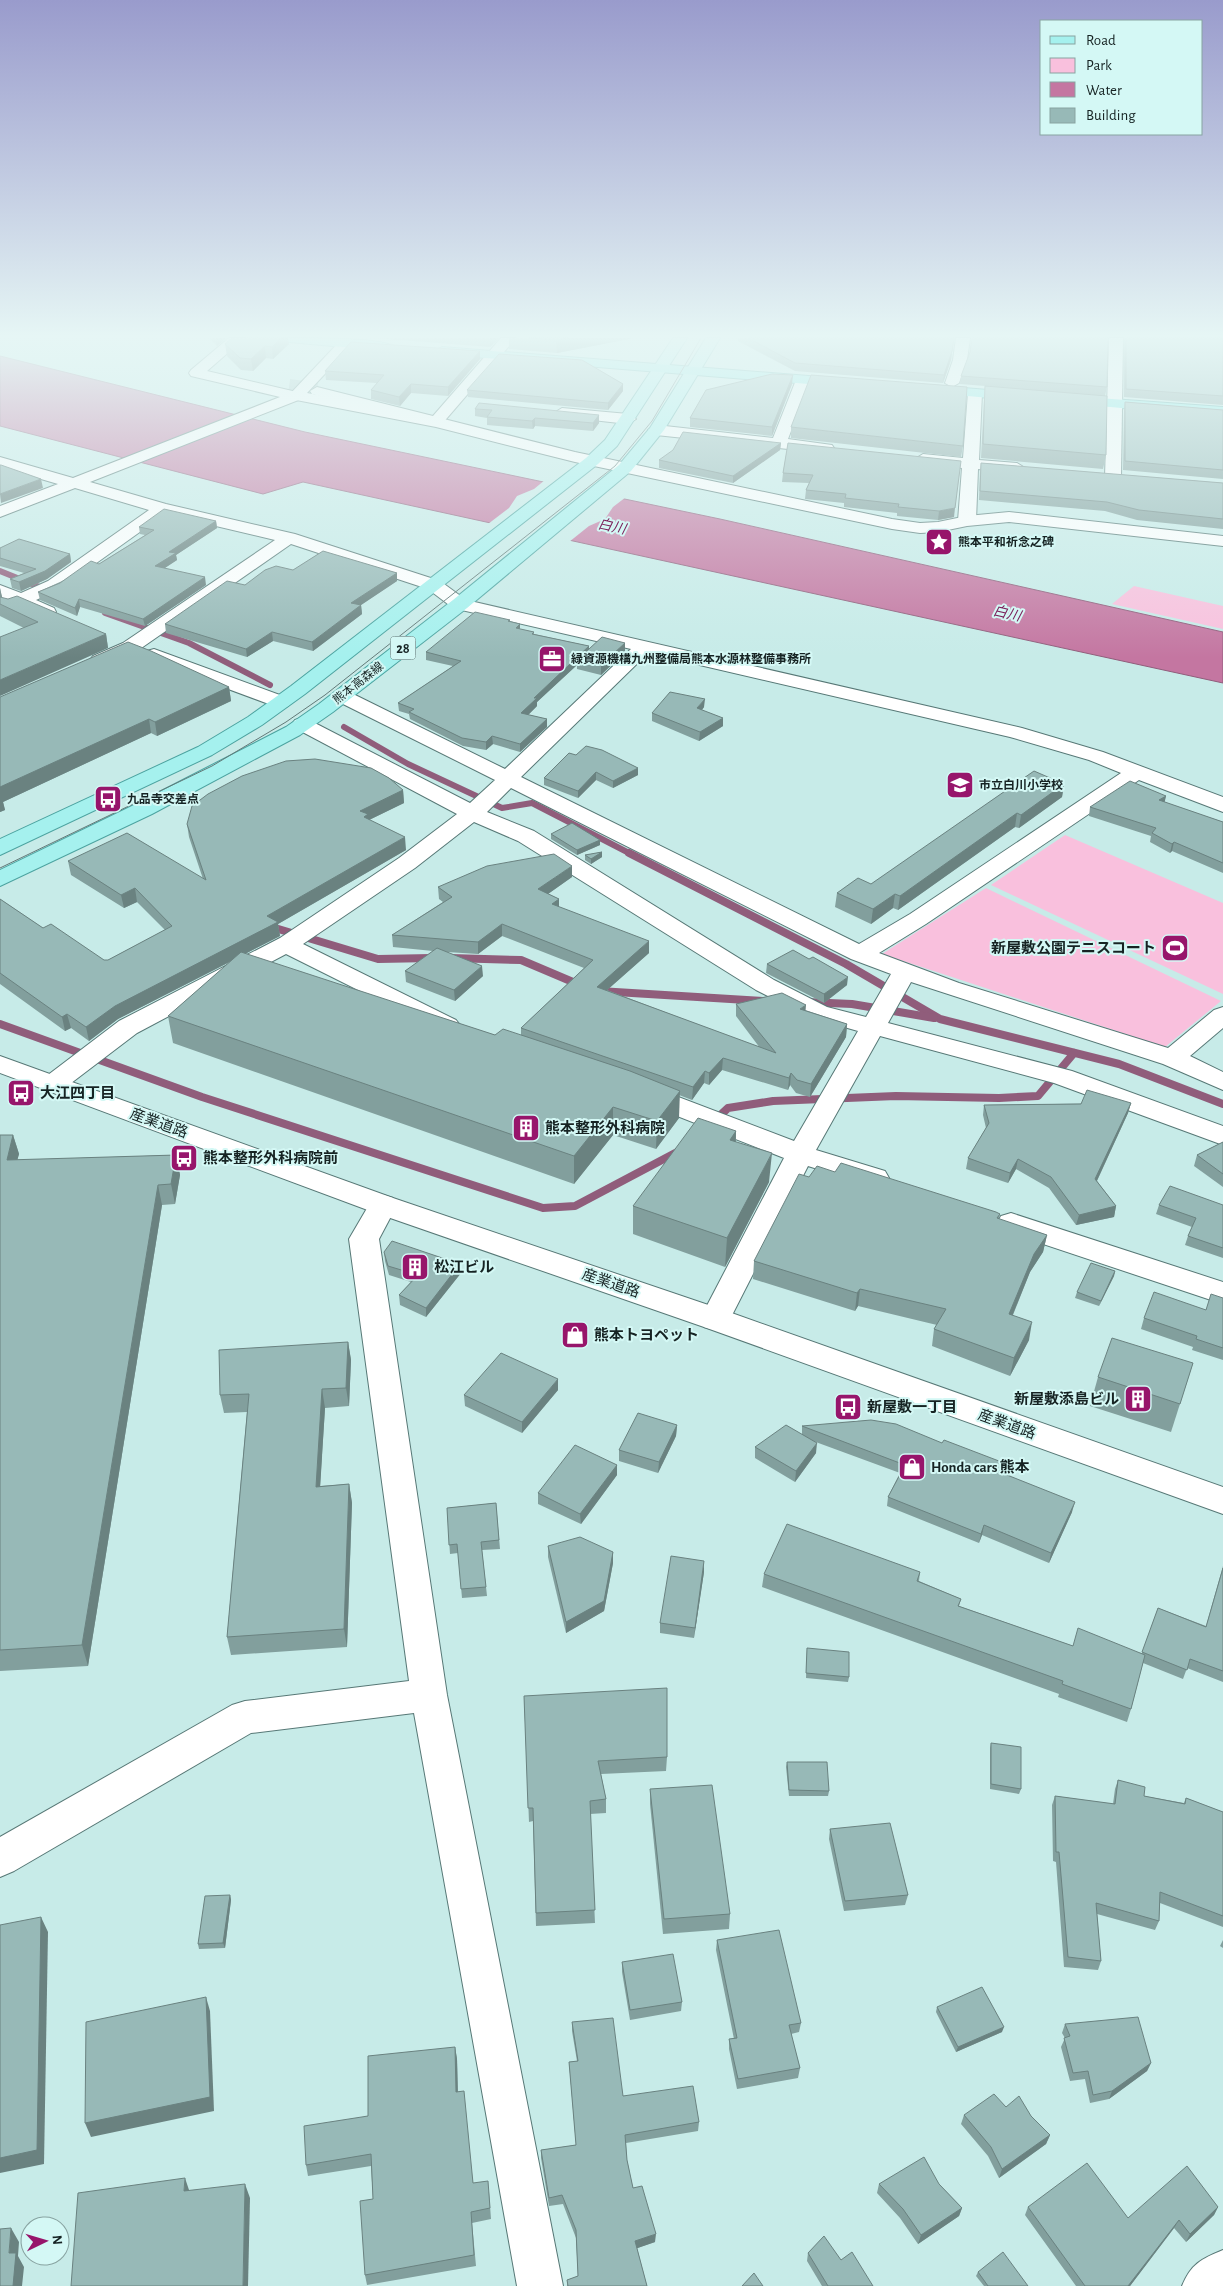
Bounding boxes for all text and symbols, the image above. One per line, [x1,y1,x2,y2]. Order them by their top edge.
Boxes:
legend [1040,20,1203,135]
text: Road [1086,33,1116,48]
text: Park [1086,58,1112,73]
text: Water [1086,83,1122,98]
text: Building [1086,108,1136,123]
water label: 白川 [597,516,629,537]
place icon: 熊本平和祈念之碑 [924,527,954,557]
place label: 熊本平和祈念之碑 [958,535,1054,548]
water label: 白川 [992,603,1024,624]
road number: 28 [390,636,416,660]
office icon: 緑資源機構九州整備局熊本水源林整備事務所 [537,644,567,674]
place label: 緑資源機構九州整備局熊本水源林整備事務所 [571,652,811,665]
street label: 熊本高森線 [330,659,385,706]
school or university icon: 市立白川小学校 [945,770,975,800]
place label: 市立白川小学校 [979,778,1063,791]
bus stop icon: 九品寺交差点 [93,784,123,814]
place label: 九品寺交差点 [127,792,199,805]
sports icon: 新屋敷公園テニスコート [1160,933,1190,963]
place label: 新屋敷公園テニスコート [991,939,1156,956]
bus stop icon: 大江四丁目 [6,1078,36,1108]
place label: 大江四丁目 [40,1085,115,1101]
street label: 産業道路 [128,1105,190,1141]
building icon: 熊本整形外科病院 [511,1113,541,1143]
place label: 熊本整形外科病院 [545,1119,665,1136]
bus stop icon: 熊本整形外科病院前 [169,1143,199,1173]
place label: 熊本整形外科病院前 [203,1149,338,1166]
building icon: 松江ビル [400,1252,430,1282]
place label: 松江ビル [434,1259,494,1275]
street label: 産業道路 [580,1266,642,1300]
shop icon: 熊本トヨペット [560,1320,590,1350]
place label: 熊本トヨペット [594,1326,699,1343]
building icon: 新屋敷添島ビル [1123,1384,1153,1414]
place label: 新屋敷添島ビル [1014,1390,1119,1407]
bus stop icon: 新屋敷一丁目 [833,1392,863,1422]
place label: 新屋敷一丁目 [867,1398,957,1415]
street label: 産業道路 [976,1406,1038,1442]
shop icon: Honda cars 熊本 [897,1452,927,1482]
place label: Honda cars 熊本 [931,1458,1030,1475]
north arrow [20,2216,70,2266]
text: N [50,2234,64,2245]

